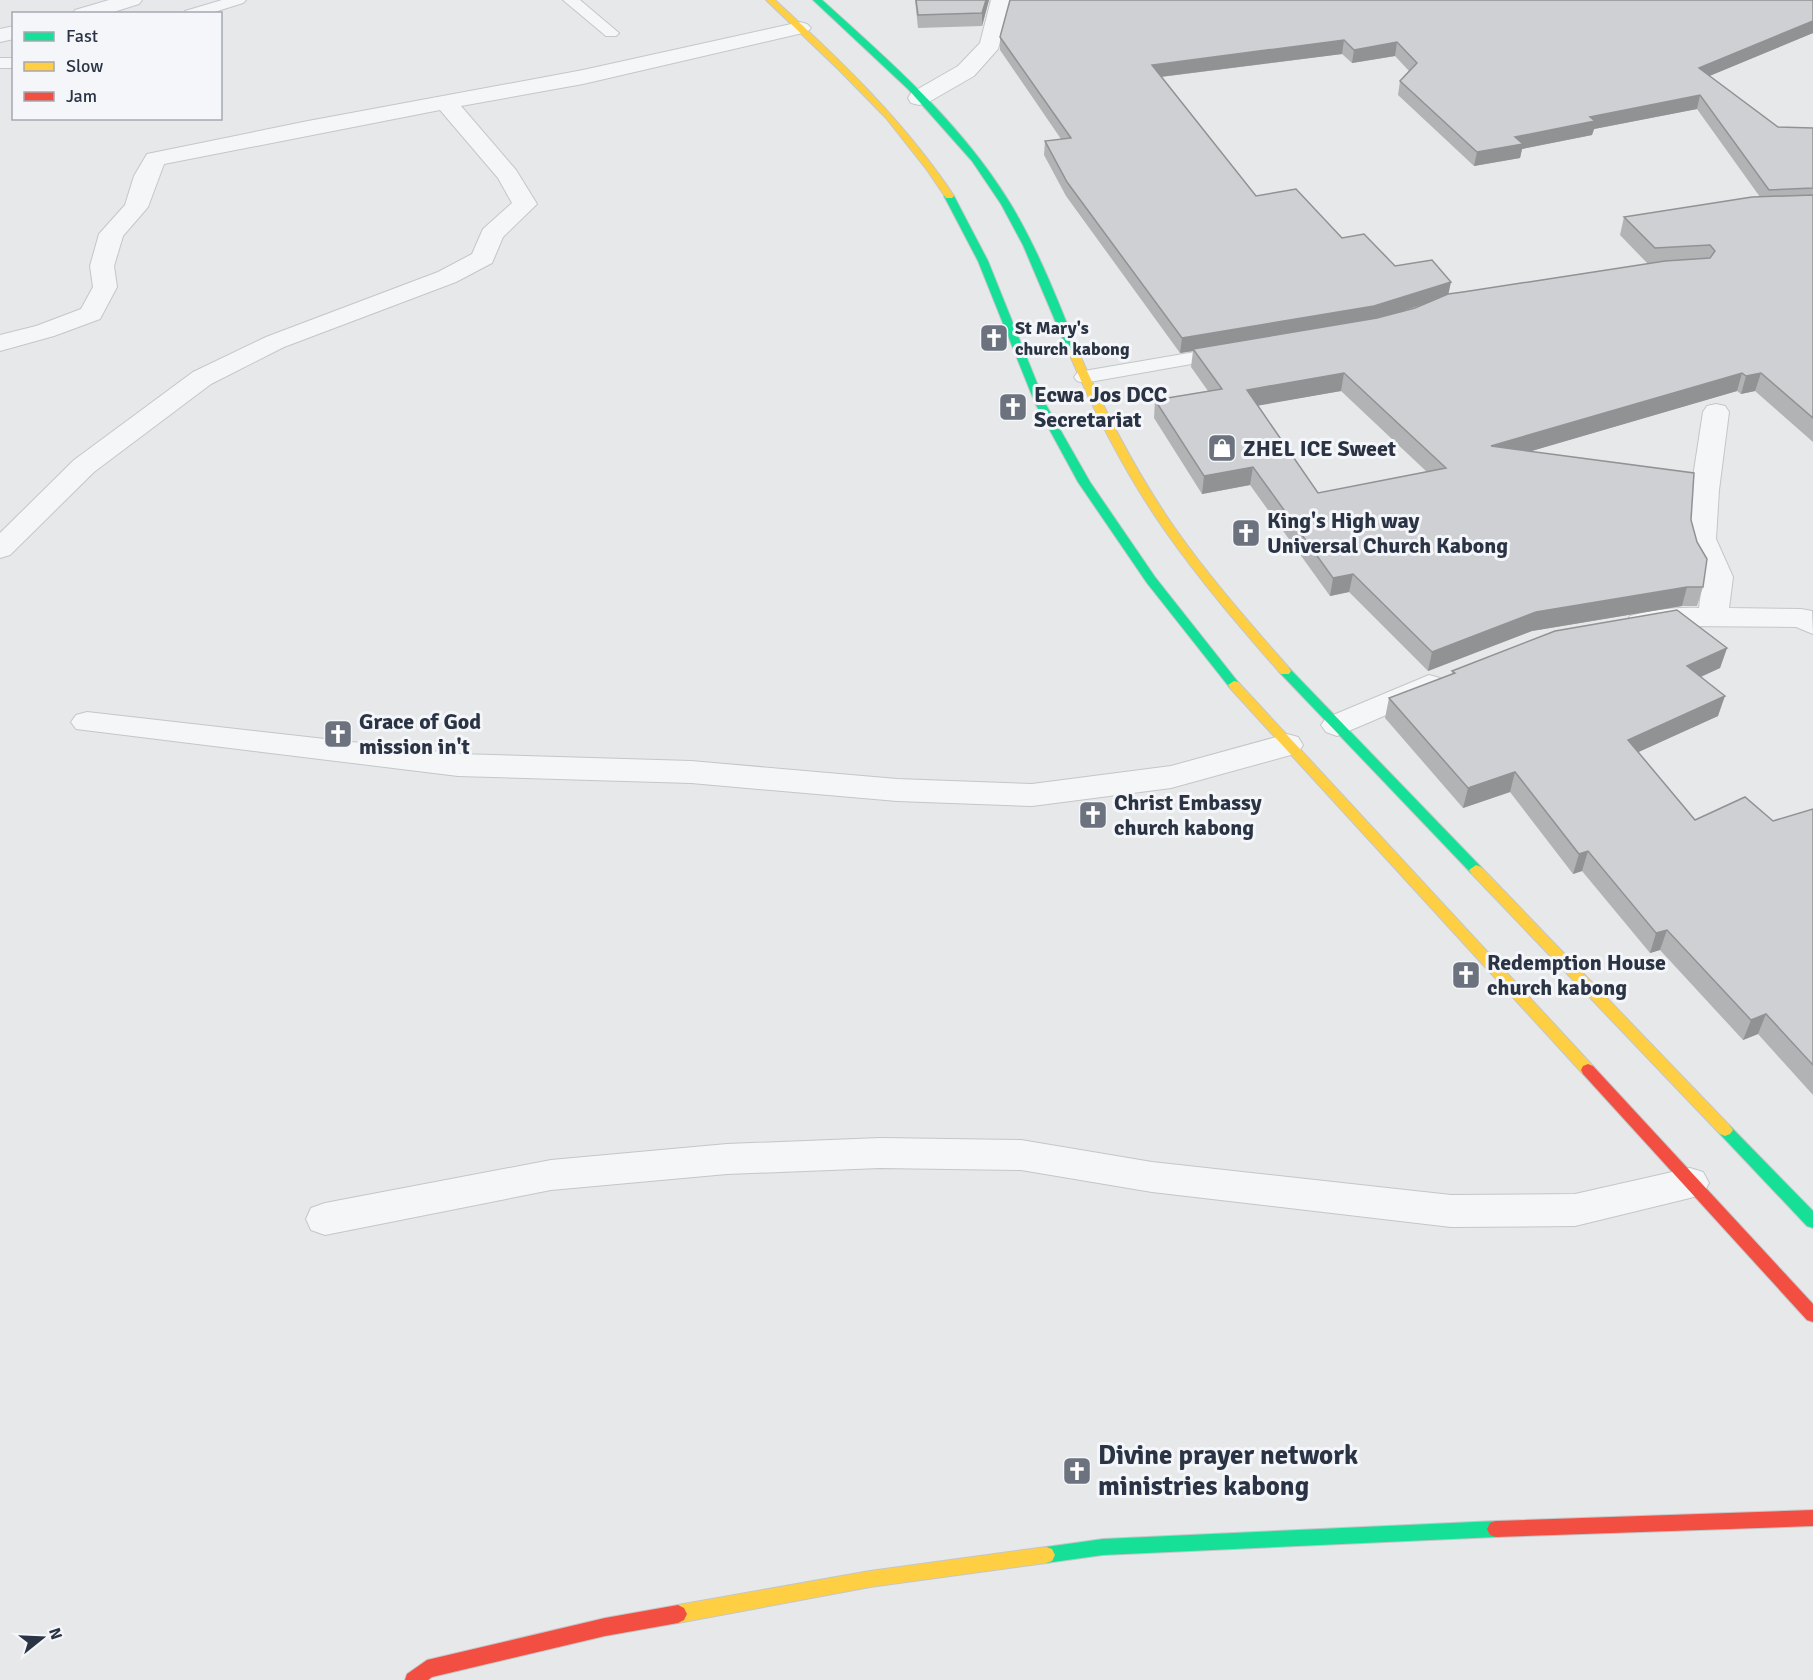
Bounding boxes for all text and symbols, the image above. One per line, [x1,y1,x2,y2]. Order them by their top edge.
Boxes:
legend [12,12,222,120]
text: Fast [66,25,98,47]
text: Slow [66,55,103,77]
text: Jam [66,85,97,107]
place label: St Mary's church kabong [1015,317,1130,360]
church icon: St Mary's church kabong [978,322,1010,354]
place label: Ecwa Jos DCC Secretariat [1034,381,1167,433]
church icon: Ecwa Jos DCC Secretariat [997,391,1029,423]
shop icon: ZHEL ICE Sweet [1206,432,1238,464]
place label: ZHEL ICE Sweet [1243,435,1396,462]
place label: King's High way Universal Church Kabong [1267,507,1508,559]
church icon: King's High way Universal Church Kabong [1230,517,1262,549]
place label: Grace of God mission in't [359,708,481,760]
church icon: Grace of God mission in't [322,718,354,750]
place label: Christ Embassy church kabong [1114,789,1262,841]
church icon: Christ Embassy church kabong [1077,799,1109,831]
place label: Redemption House church kabong [1487,949,1666,1001]
church icon: Redemption House church kabong [1450,959,1482,991]
place label: Divine prayer network ministries kabong [1098,1439,1358,1503]
church icon: Divine prayer network ministries kabong [1061,1455,1093,1487]
north arrow [12,1608,72,1668]
text: N [44,1625,67,1642]

